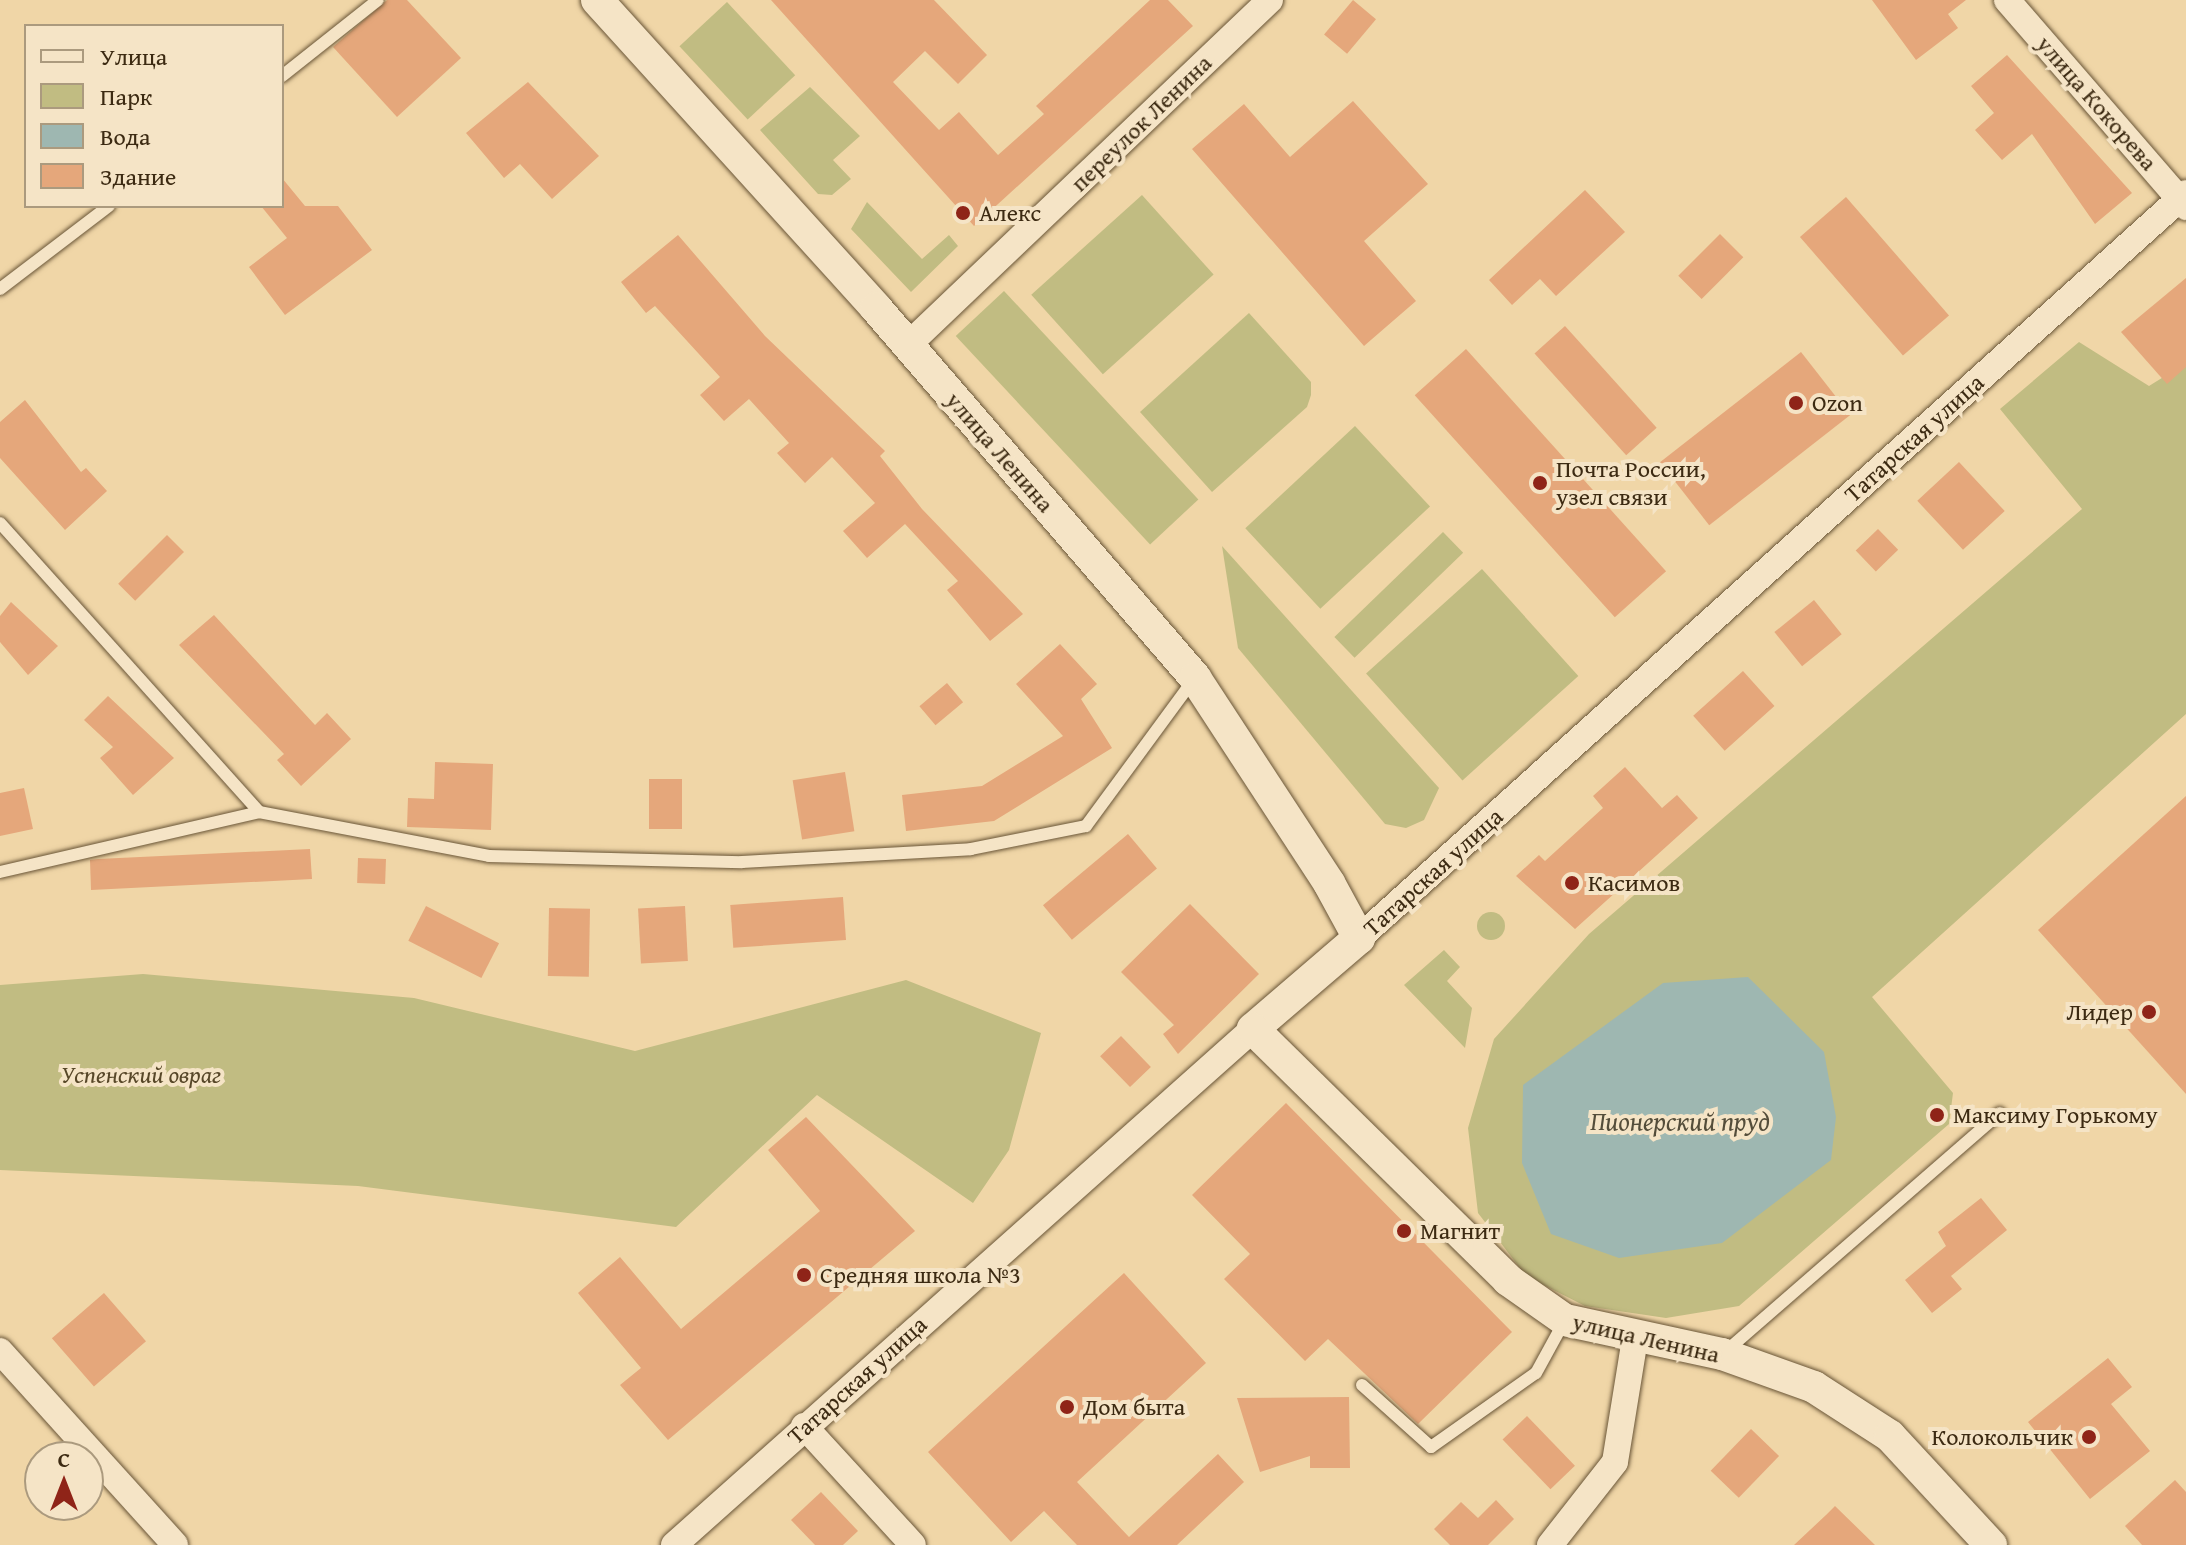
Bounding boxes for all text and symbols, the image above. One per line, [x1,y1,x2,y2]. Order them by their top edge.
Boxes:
legend [24,24,284,208]
street label: улица Кокорева [2031,30,2163,176]
text: Улица [100,39,167,74]
street label: переулок Ленина [1065,49,1217,197]
text: Парк [100,79,152,114]
text: Вода [100,119,150,154]
text: Здание [100,159,176,194]
place label: Алекс [979,199,1041,227]
marker: Алекс [954,204,972,222]
street label: Татарская улица [1838,368,1990,508]
street label: улица Ленина [940,386,1060,518]
place label: Ozon [1812,389,1863,417]
marker: Ozon [1787,394,1805,412]
place label: Почта России, узел связи [1556,455,1706,511]
marker: Почта России, узел связи [1531,474,1549,492]
street label: Татарская улица [1357,802,1509,942]
place label: Касимов [1588,869,1680,897]
marker: Касимов [1563,874,1581,892]
place label: Лидер [2066,998,2133,1026]
marker: Лидер [2140,1003,2158,1021]
park label: Успенский овраг [61,1061,221,1089]
place label: Максиму Горькому [1953,1101,2158,1129]
water label: Пионерский пруд [1590,1105,1770,1137]
marker: Максиму Горькому [1928,1106,1946,1124]
place label: Магнит [1420,1217,1500,1245]
marker: Магнит [1395,1222,1413,1240]
place label: Средняя школа №3 [820,1261,1021,1289]
marker: Средняя школа №3 [795,1266,813,1284]
street label: улица Ленина [1570,1307,1722,1369]
street label: Татарская улица [781,1310,933,1450]
place label: Дом быта [1083,1393,1185,1421]
marker: Дом быта [1058,1398,1076,1416]
place label: Колокольчик [1932,1423,2073,1451]
marker: Колокольчик [2080,1428,2098,1446]
north arrow [24,1441,104,1521]
text: С [58,1443,70,1475]

